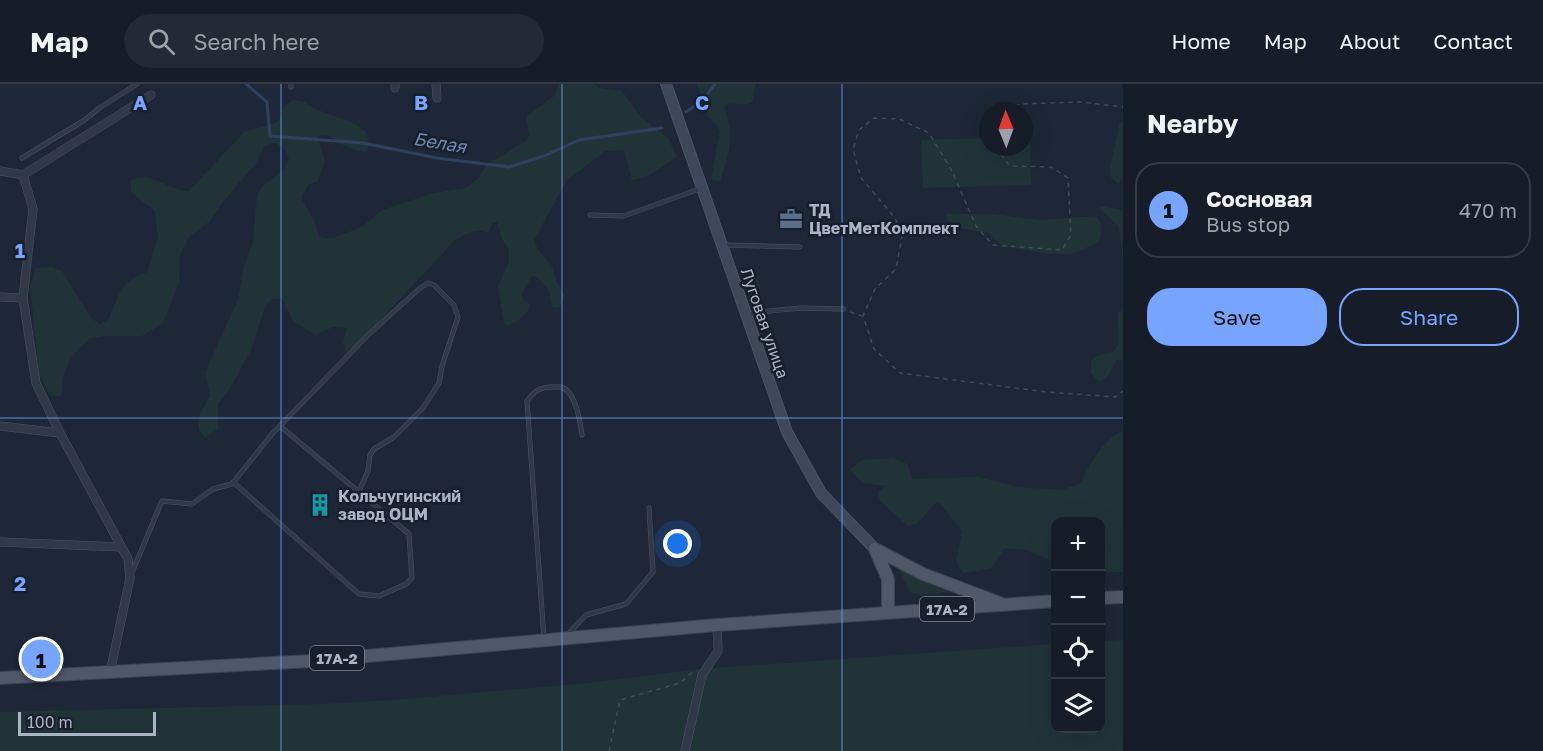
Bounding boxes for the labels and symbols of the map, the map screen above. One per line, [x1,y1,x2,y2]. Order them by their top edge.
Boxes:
text: A [133,90,147,114]
text: B [414,90,428,114]
text: C [695,90,709,114]
north arrow [979,102,1033,156]
water label: Белая [412,127,470,157]
place label: ТД ЦветМетКомплект [809,200,959,238]
office icon: ТД ЦветМетКомплект [778,206,804,232]
text: 1 [15,238,25,262]
street label: Луговая улица [737,265,793,381]
place label: Кольчугинский завод ОЦМ [338,486,461,524]
building icon: Кольчугинский завод ОЦМ [307,492,333,518]
your location [663,529,692,558]
text: 2 [14,571,26,595]
road number: 17А-2 [920,597,974,621]
pin: 1 [22,636,60,682]
road number: 17А-2 [310,646,364,670]
scale bar [18,709,156,736]

